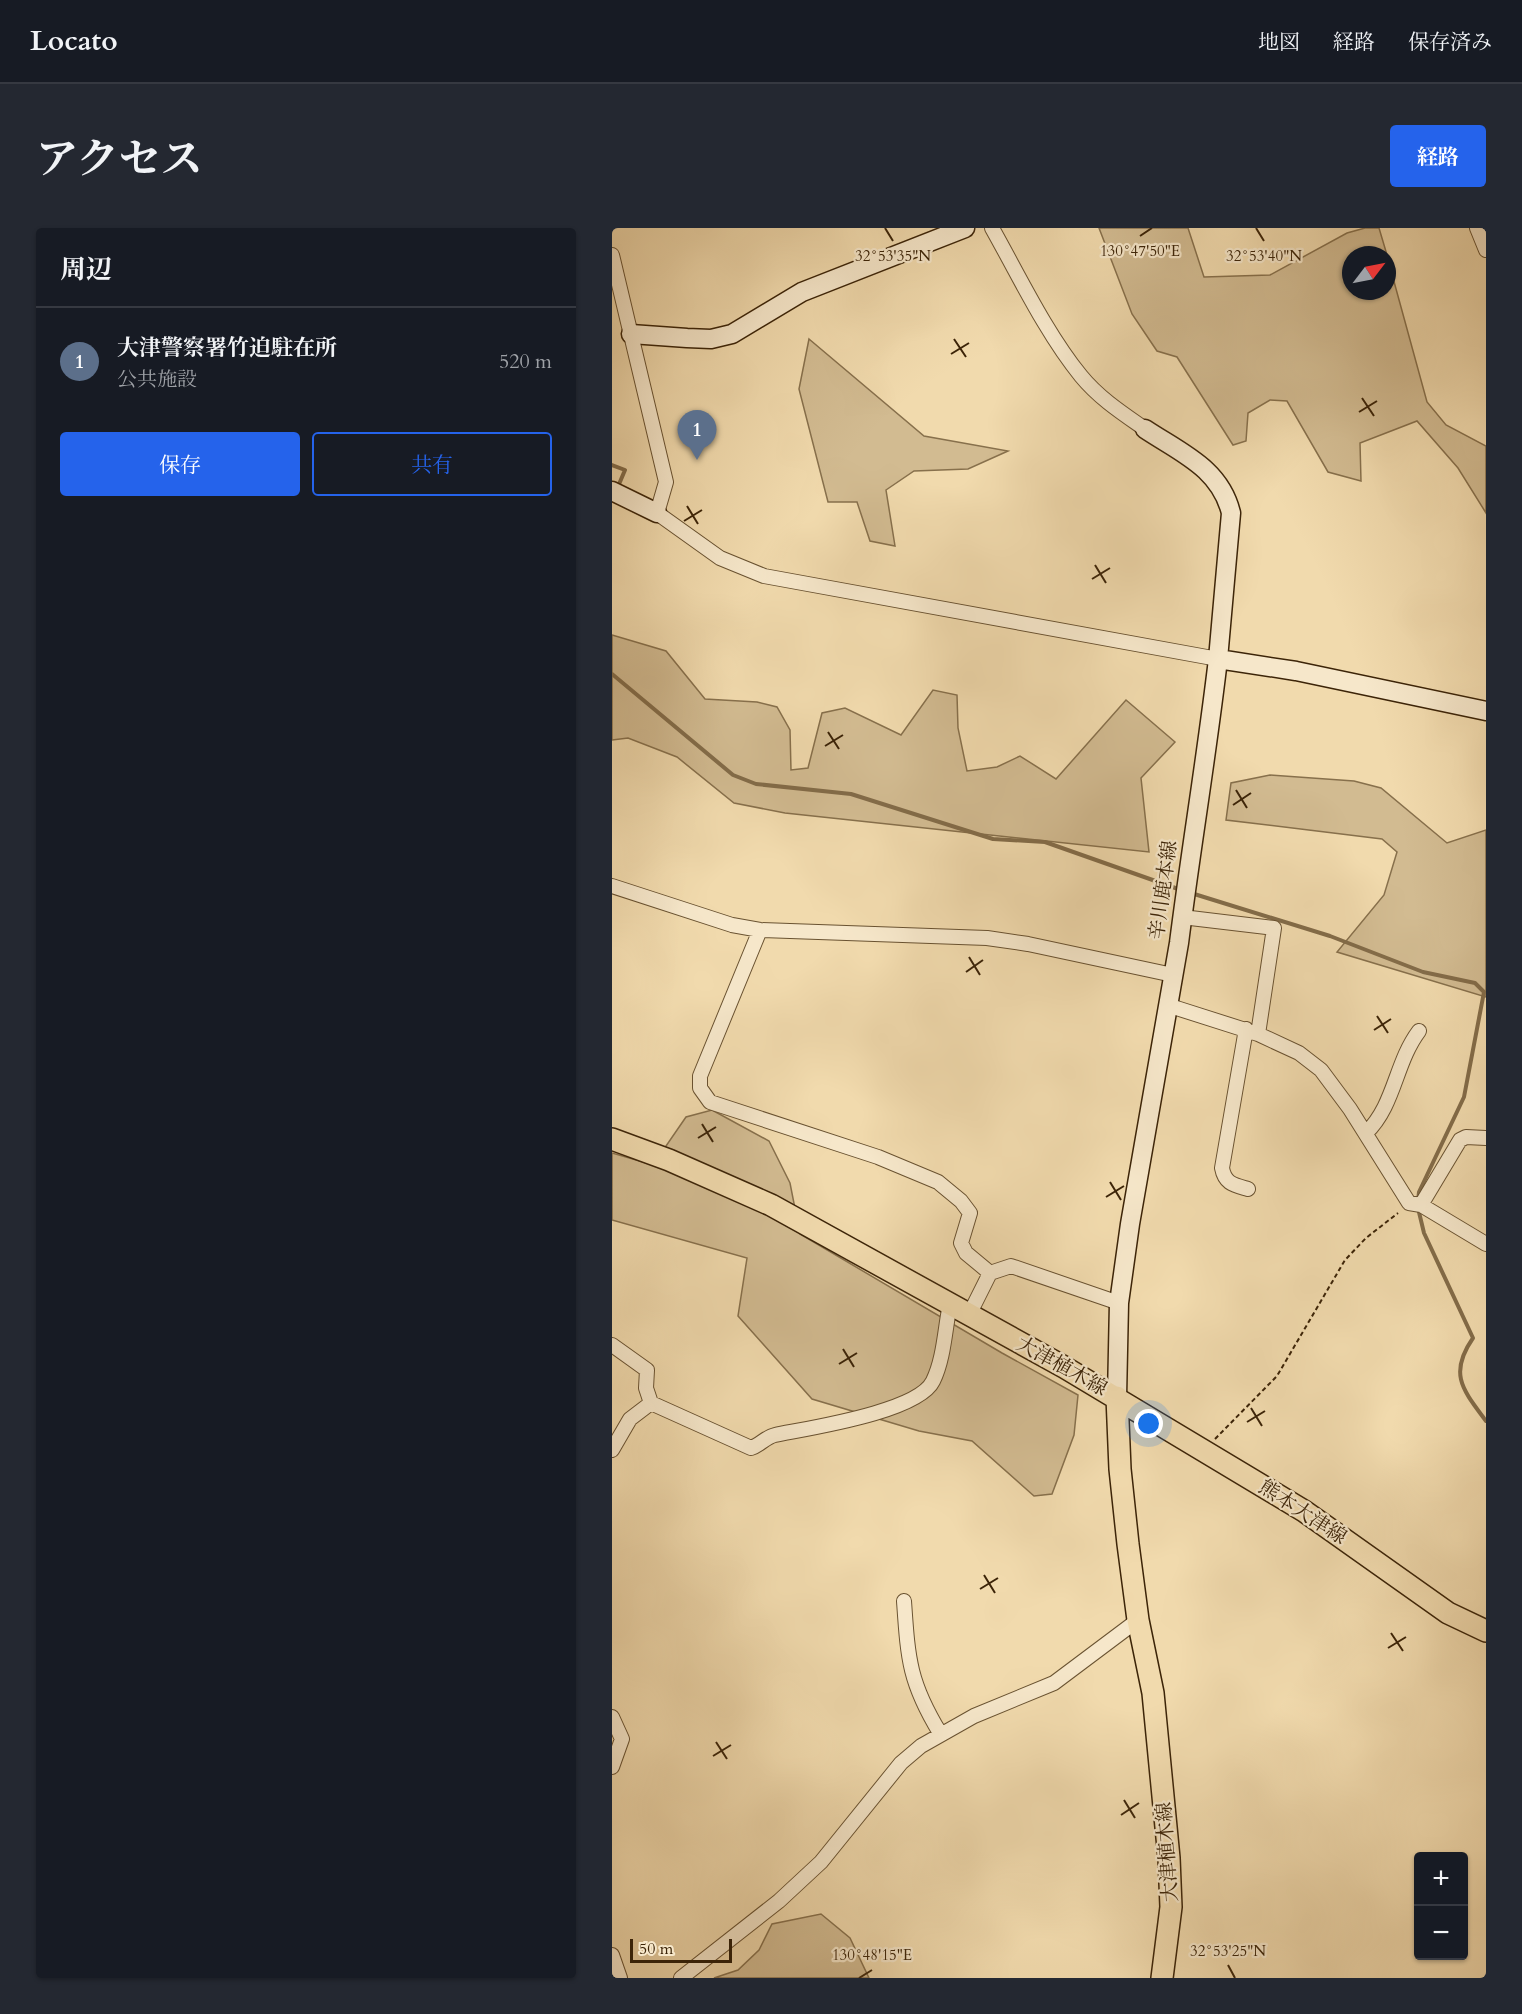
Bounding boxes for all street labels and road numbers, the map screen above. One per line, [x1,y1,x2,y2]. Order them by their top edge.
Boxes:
street label: 辛川鹿本線 [1143,839,1183,941]
street label: 大津植木線 [1012,1330,1112,1402]
street label: 熊本大津線 [1254,1473,1352,1551]
street label: 大津植木線 [1150,1801,1184,1903]

